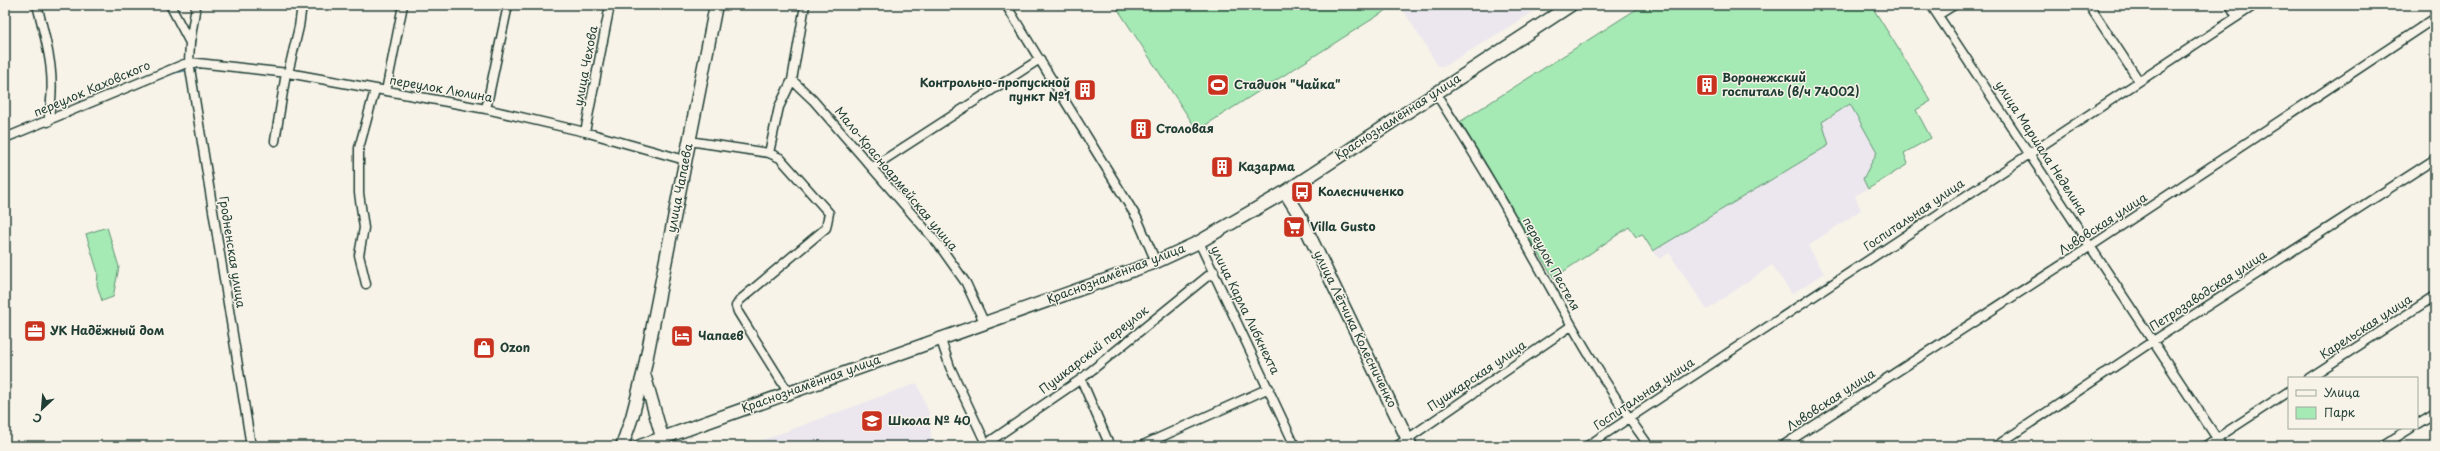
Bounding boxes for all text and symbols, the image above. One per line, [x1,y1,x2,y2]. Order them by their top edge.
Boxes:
street label: улица Чехова [568,23,602,108]
street label: переулок Каховского [31,55,153,121]
street label: Краснознамённая улица [1331,68,1464,164]
place label: Воронежский госпиталь (в/ч 74002) [1722,68,1860,100]
street label: переулок Люлина [388,70,494,106]
sports icon: Стадион "Чайка" [1205,72,1231,98]
building icon: Воронежский госпиталь (в/ч 74002) [1694,72,1720,98]
place label: Контрольно-пропускной пункт №1 [920,73,1070,105]
place label: Стадион "Чайка" [1234,75,1340,93]
building icon: Контрольно-пропускной пункт №1 [1072,77,1098,103]
street label: улица Маршала Неделина [1992,77,2092,219]
street label: Мало-Красноармейская улица [831,102,963,255]
building icon: Столовая [1128,116,1154,142]
place label: Столовая [1156,119,1214,137]
street label: улица Чапаева [662,141,697,234]
building icon: Казарма [1209,154,1235,180]
place label: Казарма [1238,157,1296,175]
street label: Госпитальная улица [1859,173,1968,255]
bus stop icon: Колесниченко [1289,179,1315,205]
place label: Колесниченко [1318,182,1404,200]
street label: Львовская улица [2055,188,2151,259]
street label: Гродненская улица [215,195,251,310]
street label: переулок Пестеля [1519,213,1585,314]
supermarket icon: Villa Gusto [1281,214,1307,240]
place label: Villa Gusto [1310,217,1376,235]
street label: Краснознамённая улица [1044,238,1188,308]
street label: улица Карла Либкнехта [1207,242,1285,377]
street label: Петрозаводская улица [2145,245,2270,335]
street label: улица Лётчика Колесниченко [1310,247,1402,411]
street label: Карельская улица [2316,289,2415,363]
street label: Пушкарский переулок [1035,300,1152,398]
office icon: УК Надёжный дом [22,318,48,344]
place label: УК Надёжный дом [50,321,164,339]
hotel icon: Чапаев [669,323,695,349]
place label: Чапаев [698,326,744,344]
shop icon: Ozon [471,335,497,361]
street label: Пушкарская улица [1424,335,1530,415]
place label: Ozon [500,338,530,356]
street label: Краснознамённая улица [739,349,883,417]
street label: Госпитальная улица [1589,352,1698,434]
street label: Львовская улица [1783,364,1879,435]
legend [2288,377,2418,429]
text: Улица [2324,383,2360,401]
north arrow [22,389,62,429]
text: Парк [2324,403,2356,421]
school or university icon: Школа № 40 [859,408,885,434]
text: С [30,409,45,428]
place label: Школа № 40 [888,411,971,429]

